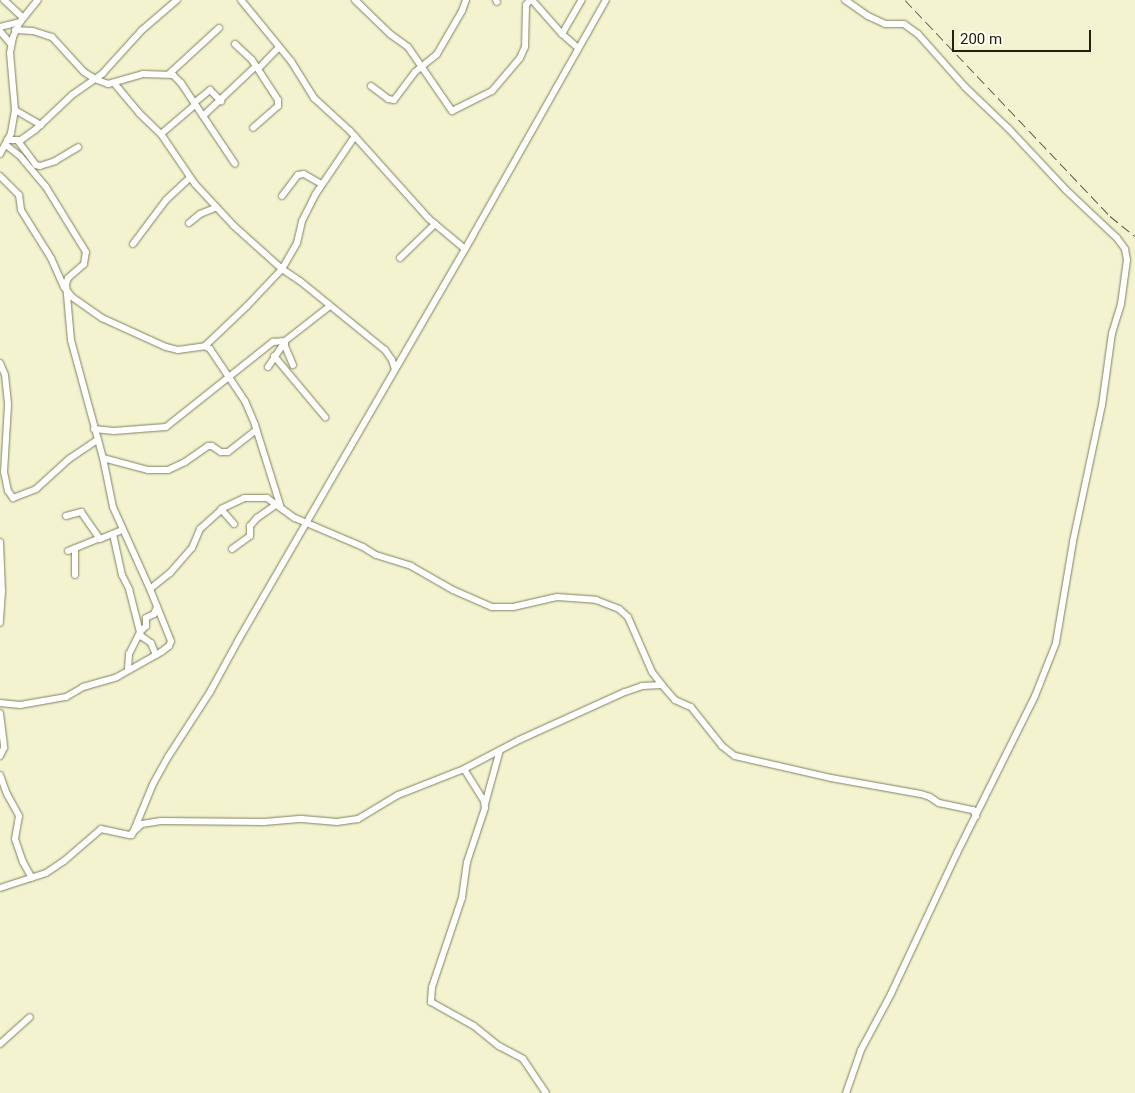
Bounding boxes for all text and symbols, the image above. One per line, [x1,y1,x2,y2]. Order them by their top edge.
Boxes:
scale bar [955,20,1094,52]
text: 200 m [960,30,1002,48]

